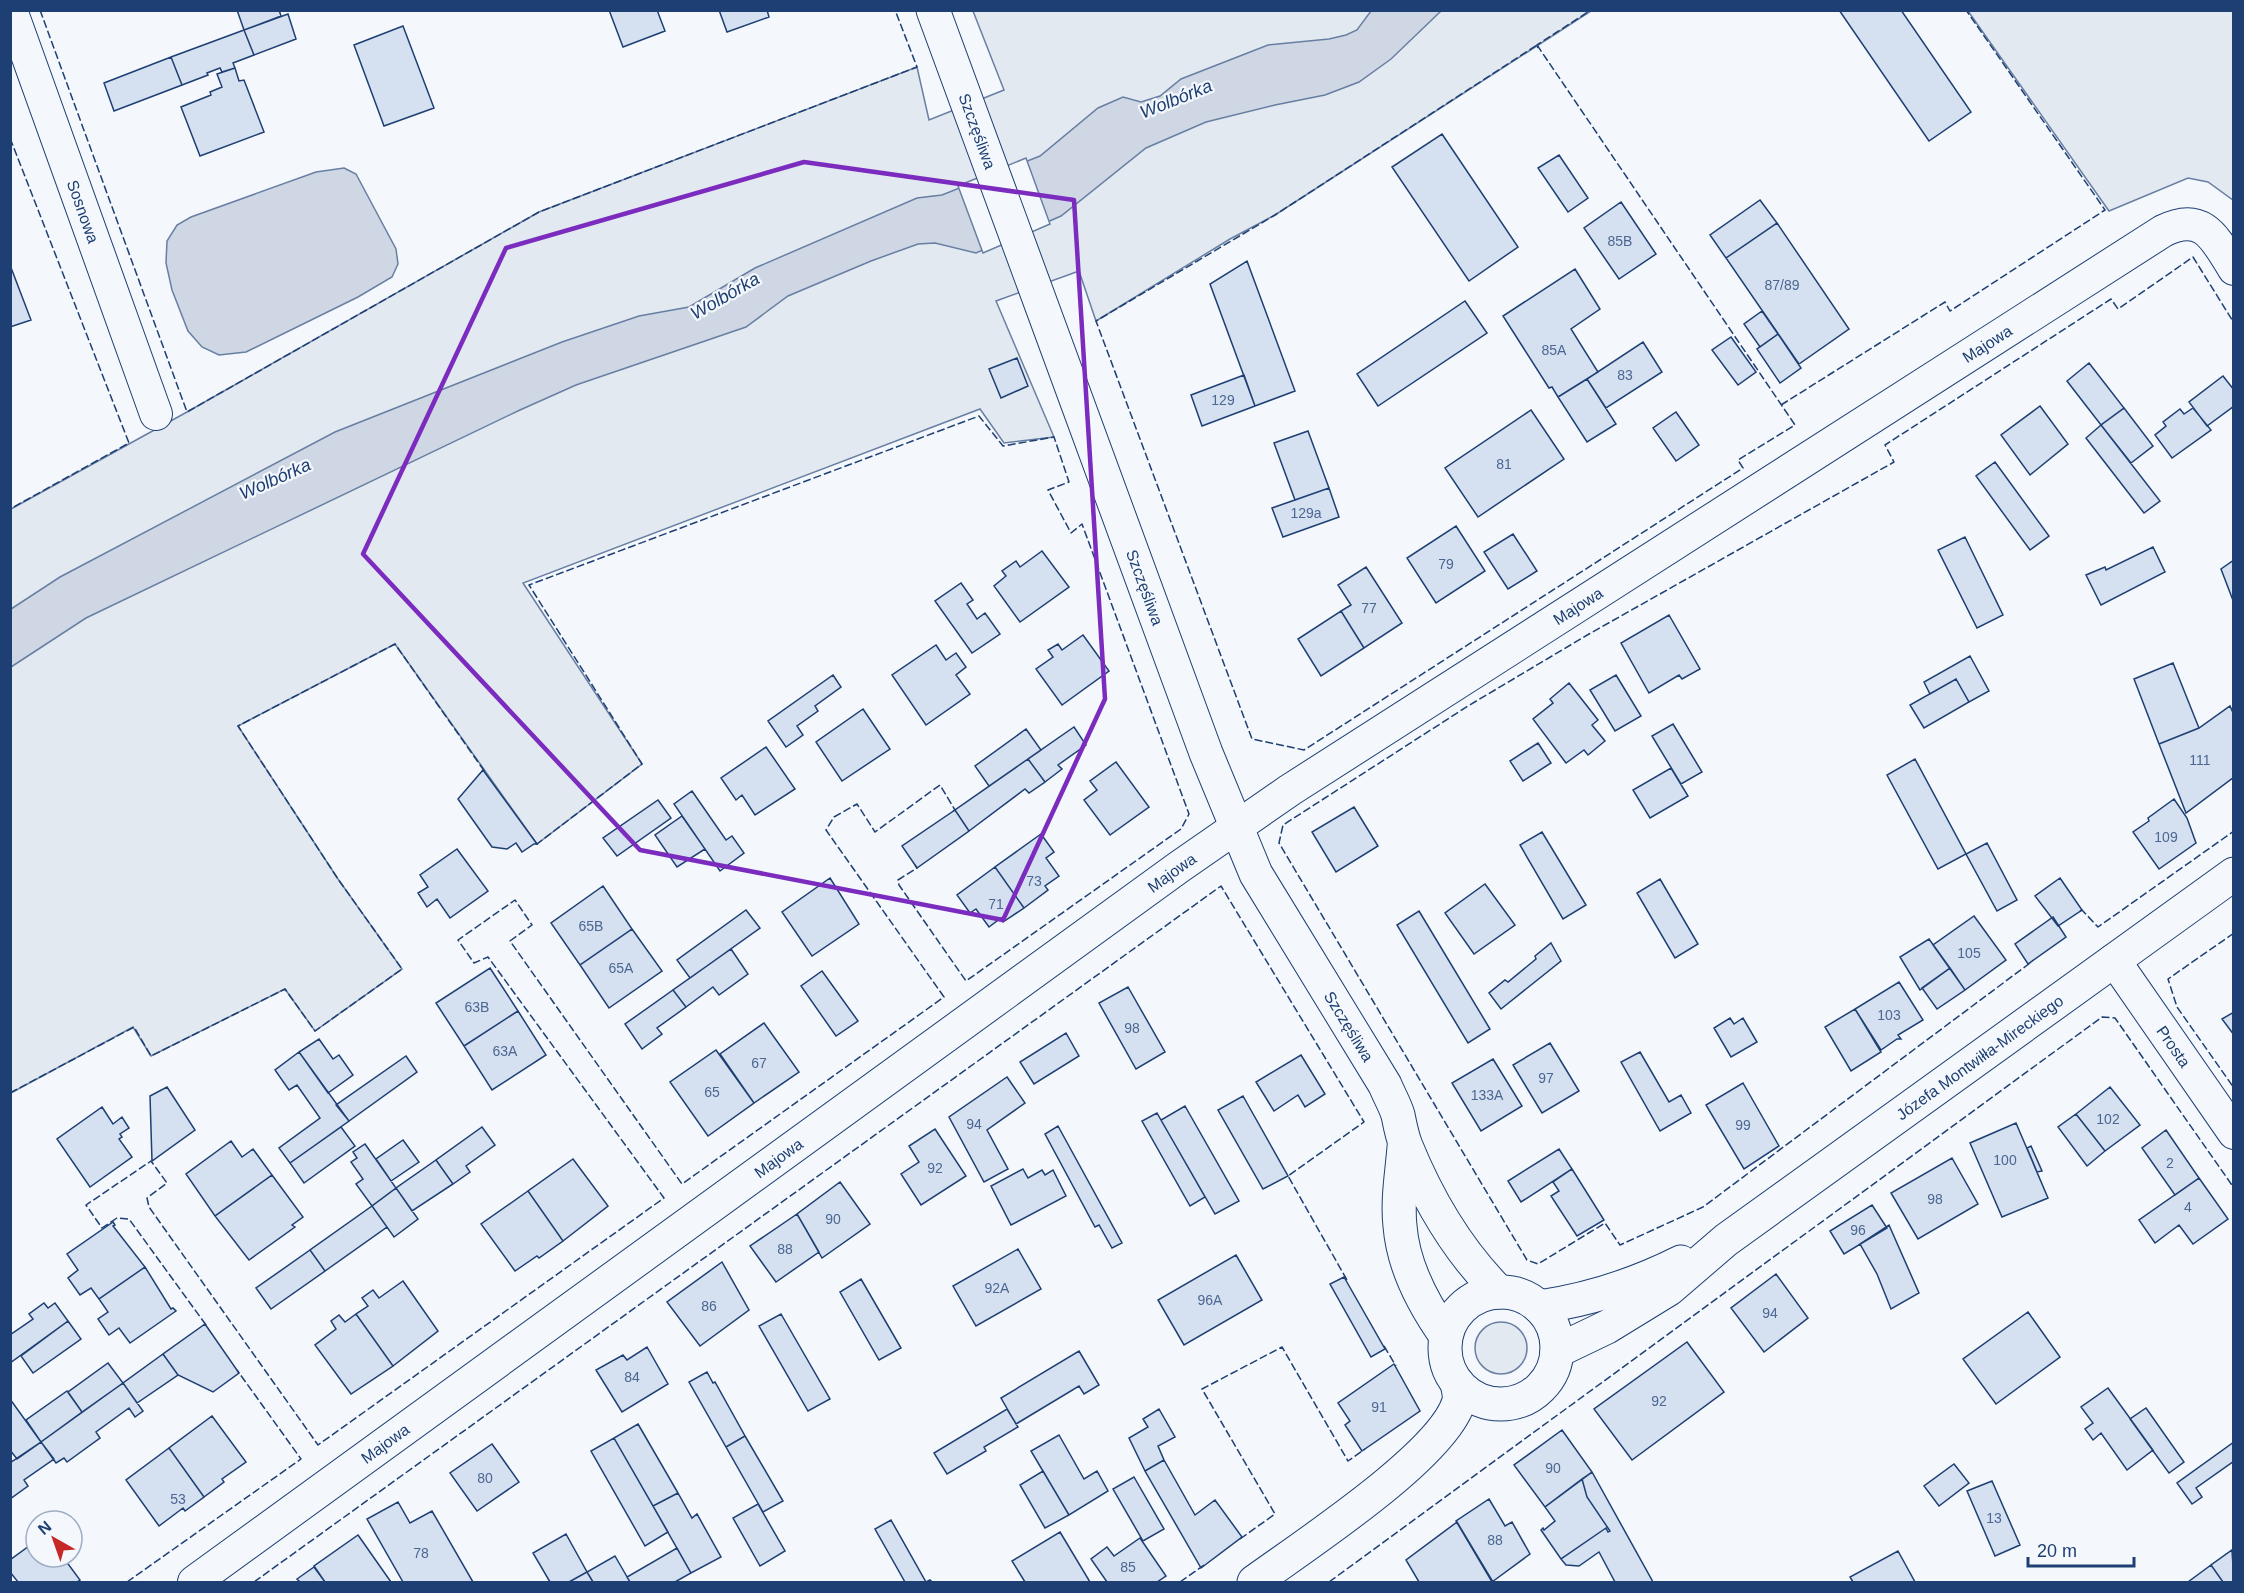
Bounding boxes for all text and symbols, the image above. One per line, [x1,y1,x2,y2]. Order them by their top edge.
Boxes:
water label: Wolbórka [1137,75,1215,123]
street label: Szczęśliwa [955,91,999,171]
street label: Sosnowa [64,178,102,246]
house number: 85B [1608,233,1632,249]
water label: Wolbórka [687,268,763,324]
house number: 87/89 [1764,277,1800,293]
street label: Majowa [1960,322,2015,366]
house number: 85A [1542,342,1567,358]
house number: 83 [1617,367,1633,383]
house number: 129 [1211,392,1235,408]
water label: Wolbórka [236,454,314,504]
house number: 81 [1496,456,1512,472]
house number: 129a [1290,505,1322,521]
street label: Szczęśliwa [1123,547,1166,628]
house number: 79 [1438,556,1454,572]
street label: Majowa [1550,584,1606,628]
house number: 77 [1361,600,1377,616]
house number: 111 [2189,752,2211,768]
house number: 109 [2154,829,2178,845]
street label: Majowa [1145,850,1199,896]
house number: 73 [1026,873,1042,889]
house number: 71 [988,896,1004,912]
house number: 65B [579,918,603,934]
house number: 105 [1957,945,1981,961]
house number: 65A [609,960,634,976]
street label: Szczęśliwa [1321,988,1377,1065]
street label: Józefa Montwiłła-Mireckiego [1893,992,2067,1123]
house number: 63B [465,999,489,1015]
house number: 103 [1877,1007,1901,1023]
house number: 98 [1124,1020,1140,1036]
street label: Prosta [2153,1023,2194,1070]
house number: 63A [493,1043,518,1059]
house number: 67 [751,1055,767,1071]
house number: 97 [1538,1070,1554,1086]
house number: 65 [704,1084,720,1100]
house number: 133A [1471,1087,1504,1103]
house number: 102 [2096,1111,2120,1127]
house number: 94 [966,1116,982,1132]
house number: 99 [1735,1117,1751,1133]
street label: Majowa [751,1135,806,1181]
house number: 100 [1993,1152,2017,1168]
house number: 2 [2166,1155,2174,1171]
house number: 92 [927,1160,943,1176]
house number: 98 [1927,1191,1943,1207]
house number: 4 [2184,1199,2192,1215]
house number: 90 [825,1211,841,1227]
house number: 96 [1850,1222,1866,1238]
house number: 88 [777,1241,793,1257]
house number: 92A [985,1280,1010,1296]
house number: 96A [1198,1292,1223,1308]
house number: 86 [701,1298,717,1314]
house number: 94 [1762,1305,1778,1321]
house number: 84 [624,1369,640,1385]
house number: 92 [1651,1393,1667,1409]
house number: 91 [1371,1399,1387,1415]
street label: Majowa [358,1421,413,1467]
house number: 90 [1545,1460,1561,1476]
house number: 80 [477,1470,493,1486]
house number: 53 [170,1491,186,1507]
north arrow [24,1509,84,1569]
house number: 13 [1986,1510,2002,1526]
text: N [35,1518,55,1538]
scale bar [2028,1530,2134,1568]
house number: 88 [1487,1532,1503,1548]
text: 20 m [2037,1541,2077,1561]
house number: 78 [413,1545,429,1561]
house number: 85 [1120,1559,1136,1575]

